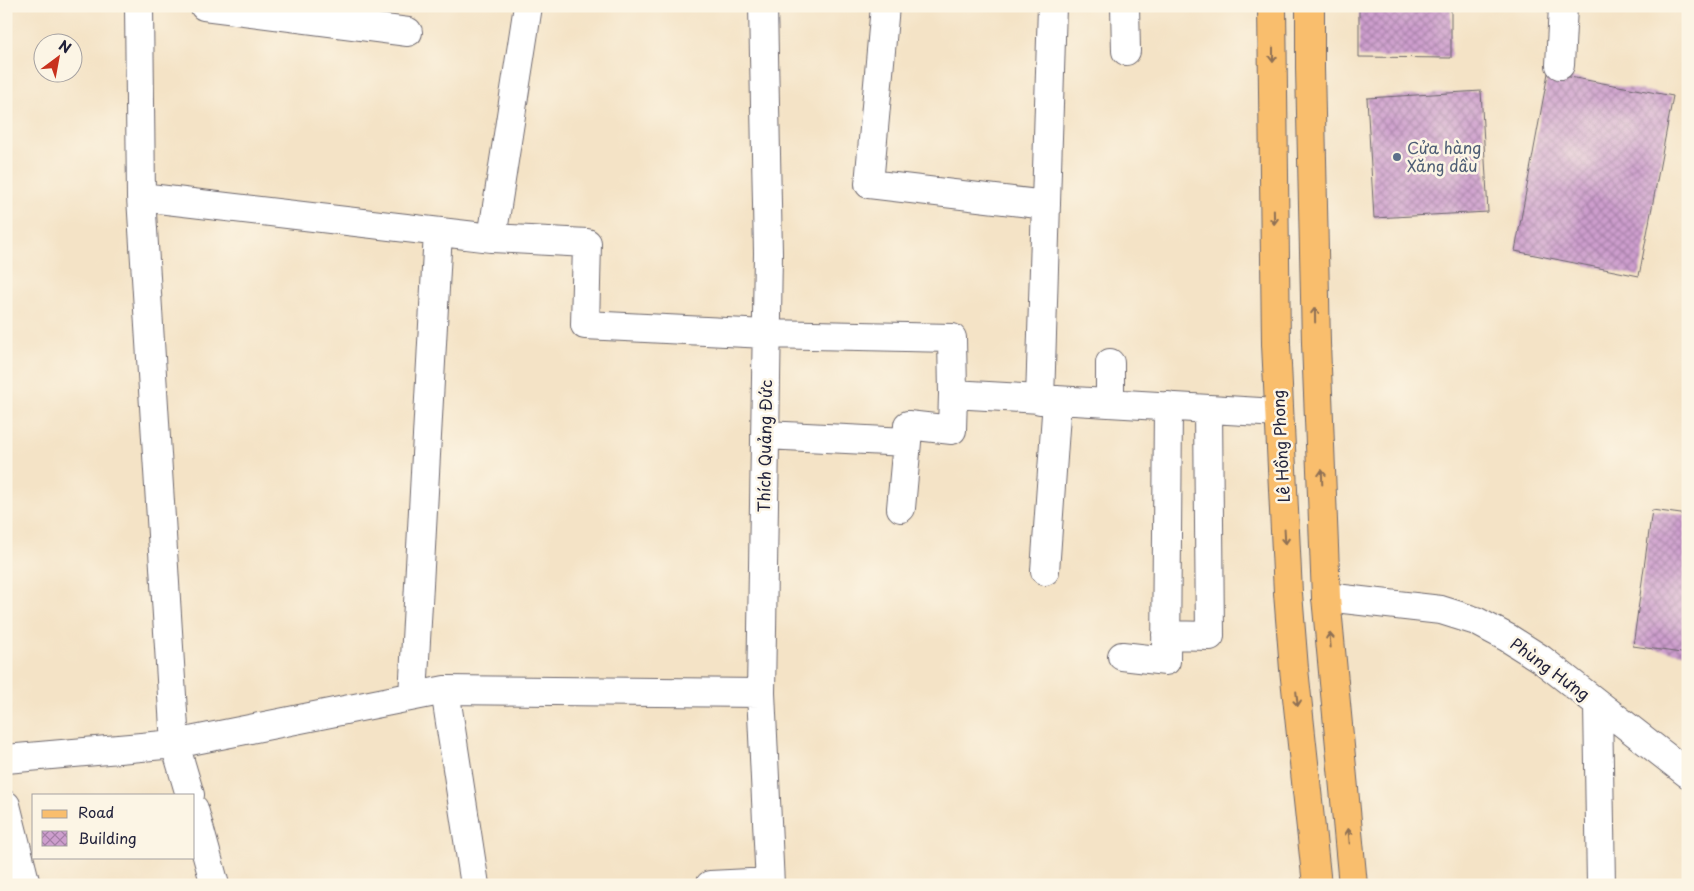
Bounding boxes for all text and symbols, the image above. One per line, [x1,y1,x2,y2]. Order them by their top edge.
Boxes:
north arrow [32,32,82,82]
text: N [55,35,75,58]
one-way arrow [1268,46,1278,63]
place label: Cửa hàng Xăng dầu [1407,135,1481,177]
marker: Cửa hàng Xăng dầu [1391,151,1403,163]
one-way arrow [1269,209,1278,225]
one-way arrow [1311,307,1320,323]
street label: Thích Quảng Đức [751,379,777,513]
street label: Lê Hồng Phong [1265,389,1295,503]
one-way arrow [1317,470,1326,486]
one-way arrow [1281,529,1290,545]
street label: Phùng Hưng [1506,631,1595,705]
one-way arrow [1326,632,1335,648]
one-way arrow [1292,691,1302,707]
legend [32,794,195,858]
text: Road [78,800,114,823]
text: Building [78,826,137,849]
one-way arrow [1344,828,1353,844]

